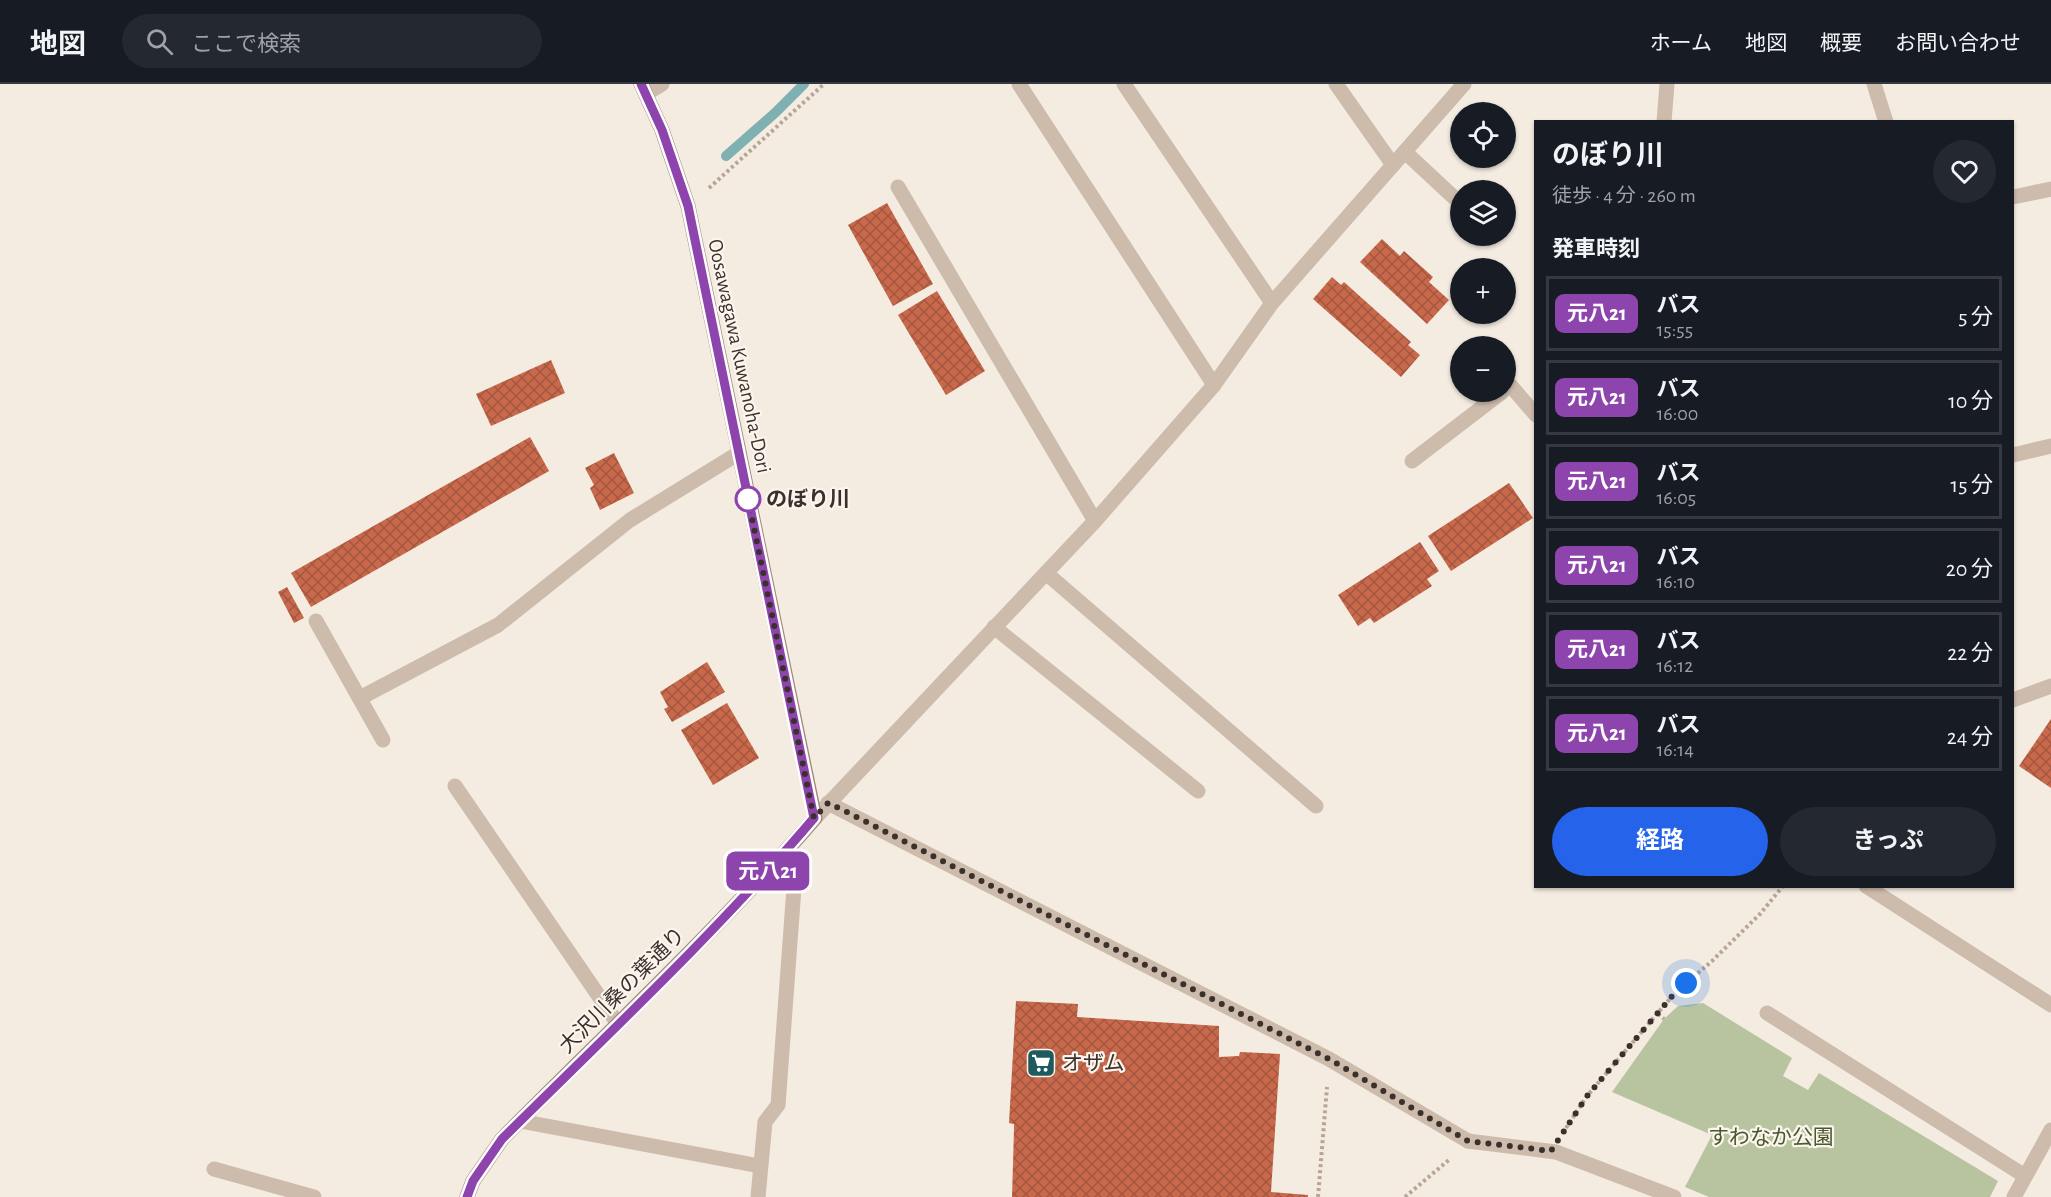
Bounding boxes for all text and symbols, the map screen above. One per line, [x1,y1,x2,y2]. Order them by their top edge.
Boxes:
search box [122,14,542,68]
icon: search [143,25,176,58]
text: 地図 [30,31,86,59]
text: ここで検索 [191,33,301,55]
text: ホーム [1650,33,1712,54]
text: 地図 [1745,33,1787,54]
text: 概要 [1820,33,1862,54]
text: お問い合わせ [1895,33,2021,54]
map controls [1450,102,1516,402]
button: locate [1450,102,1516,168]
button: heart [1933,140,1996,203]
text: のぼり川 [1552,142,1664,170]
button: layers [1450,180,1516,246]
text: 徒歩 · 4 分 · 260 m [1552,186,1696,206]
street label: Oosawagawa Kuwanoha-Dori [704,237,775,475]
text: 発車時刻 [1552,238,1640,260]
button: + [1450,258,1516,324]
text: バス [1656,294,1700,316]
text: 元八21 [1567,303,1626,324]
text: 5 分 [1958,306,1993,328]
text: 15:55 [1656,320,1693,340]
button: − [1450,336,1516,402]
text: バス [1656,378,1700,400]
text: 元八21 [1567,387,1626,408]
text: 10 分 [1948,390,1993,412]
text: 16:00 [1656,404,1698,424]
text: バス [1656,462,1700,484]
text: 元八21 [1567,471,1626,492]
text: 15 分 [1951,474,1993,496]
marker: のぼり川 [735,486,761,512]
place label: のぼり川 [766,488,850,510]
text: 16:05 [1656,488,1696,508]
text: バス [1656,546,1700,568]
text: 元八21 [1567,555,1626,576]
text: 20 分 [1946,558,1993,580]
text: 16:10 [1656,572,1695,592]
text: バス [1656,630,1700,652]
text: 元八21 [1567,639,1626,660]
text: 22 分 [1947,642,1993,664]
text: 16:12 [1656,656,1693,676]
text: バス [1656,714,1700,736]
text: 元八21 [1567,723,1626,744]
text: 24 分 [1947,726,1993,748]
text: 16:14 [1656,740,1694,760]
button: 経路 [1552,807,1768,876]
button: きっぷ [1780,807,1996,876]
line badge: 元八21 [726,852,810,890]
text: 元八21 [738,861,798,882]
street label: 大沢川桑の葉通り [555,923,689,1057]
your location [1671,968,1701,998]
supermarket icon: オザム [1025,1047,1057,1079]
place label: オザム [1062,1053,1125,1074]
park label: すわなか公園 [1708,1127,1834,1148]

